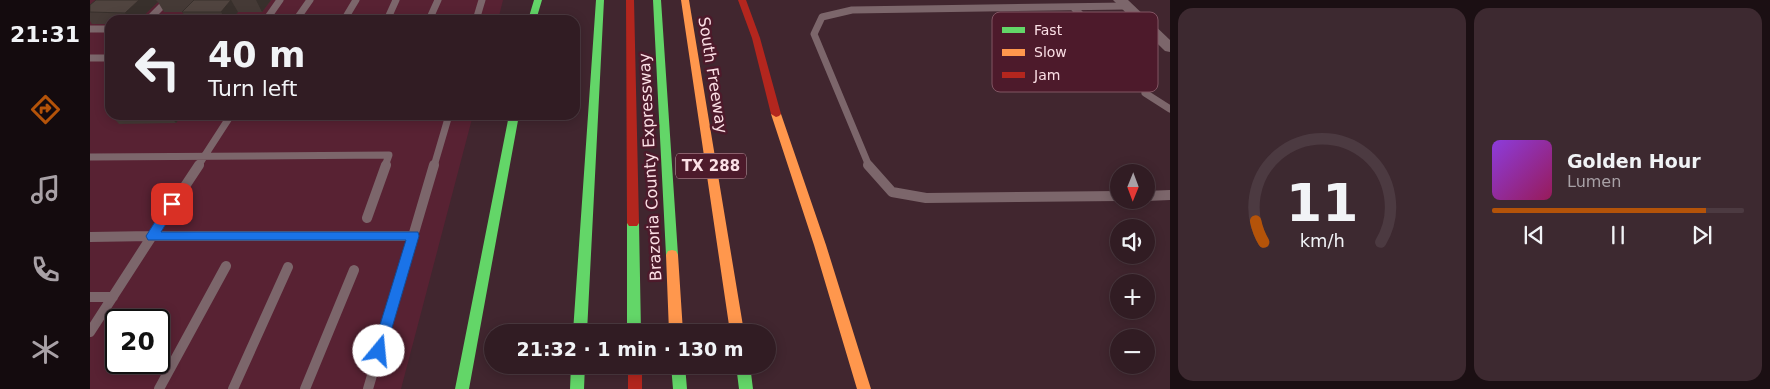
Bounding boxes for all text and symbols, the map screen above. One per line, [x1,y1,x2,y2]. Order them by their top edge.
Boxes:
legend [992,12,1158,92]
street label: South Freeway [694,15,732,135]
text: 21:31 [10,22,80,47]
text: Fast [1034,22,1063,38]
icon: left [125,35,190,100]
text: 40 m [208,35,305,75]
text: Slow [1034,44,1067,60]
street label: Brazoria County Expressway [635,52,665,282]
text: Jam [1033,67,1060,83]
text: Turn left [208,76,297,101]
icon: directions [28,92,63,127]
text: Golden Hour [1567,150,1701,172]
road number: TX 288 [676,154,746,178]
north arrow [1110,164,1155,209]
map controls [1110,164,1155,374]
icon: music [28,172,63,207]
text: Lumen [1567,172,1621,191]
text: 11 [1286,173,1358,233]
pin [151,183,193,225]
icon: arrive [158,190,186,218]
button: sound [1110,219,1155,264]
icon: previous [1520,221,1548,249]
icon: pause [1604,221,1632,249]
icon: next [1688,221,1716,249]
text: km/h [1299,230,1345,251]
icon: phone [28,252,63,287]
button: + [1110,274,1155,319]
speed limit sign: 20 [105,309,170,374]
position arrow [352,324,404,376]
button: − [1110,329,1155,374]
icon: climate [28,332,63,367]
text: 21:32 · 1 min · 130 m [516,338,744,360]

